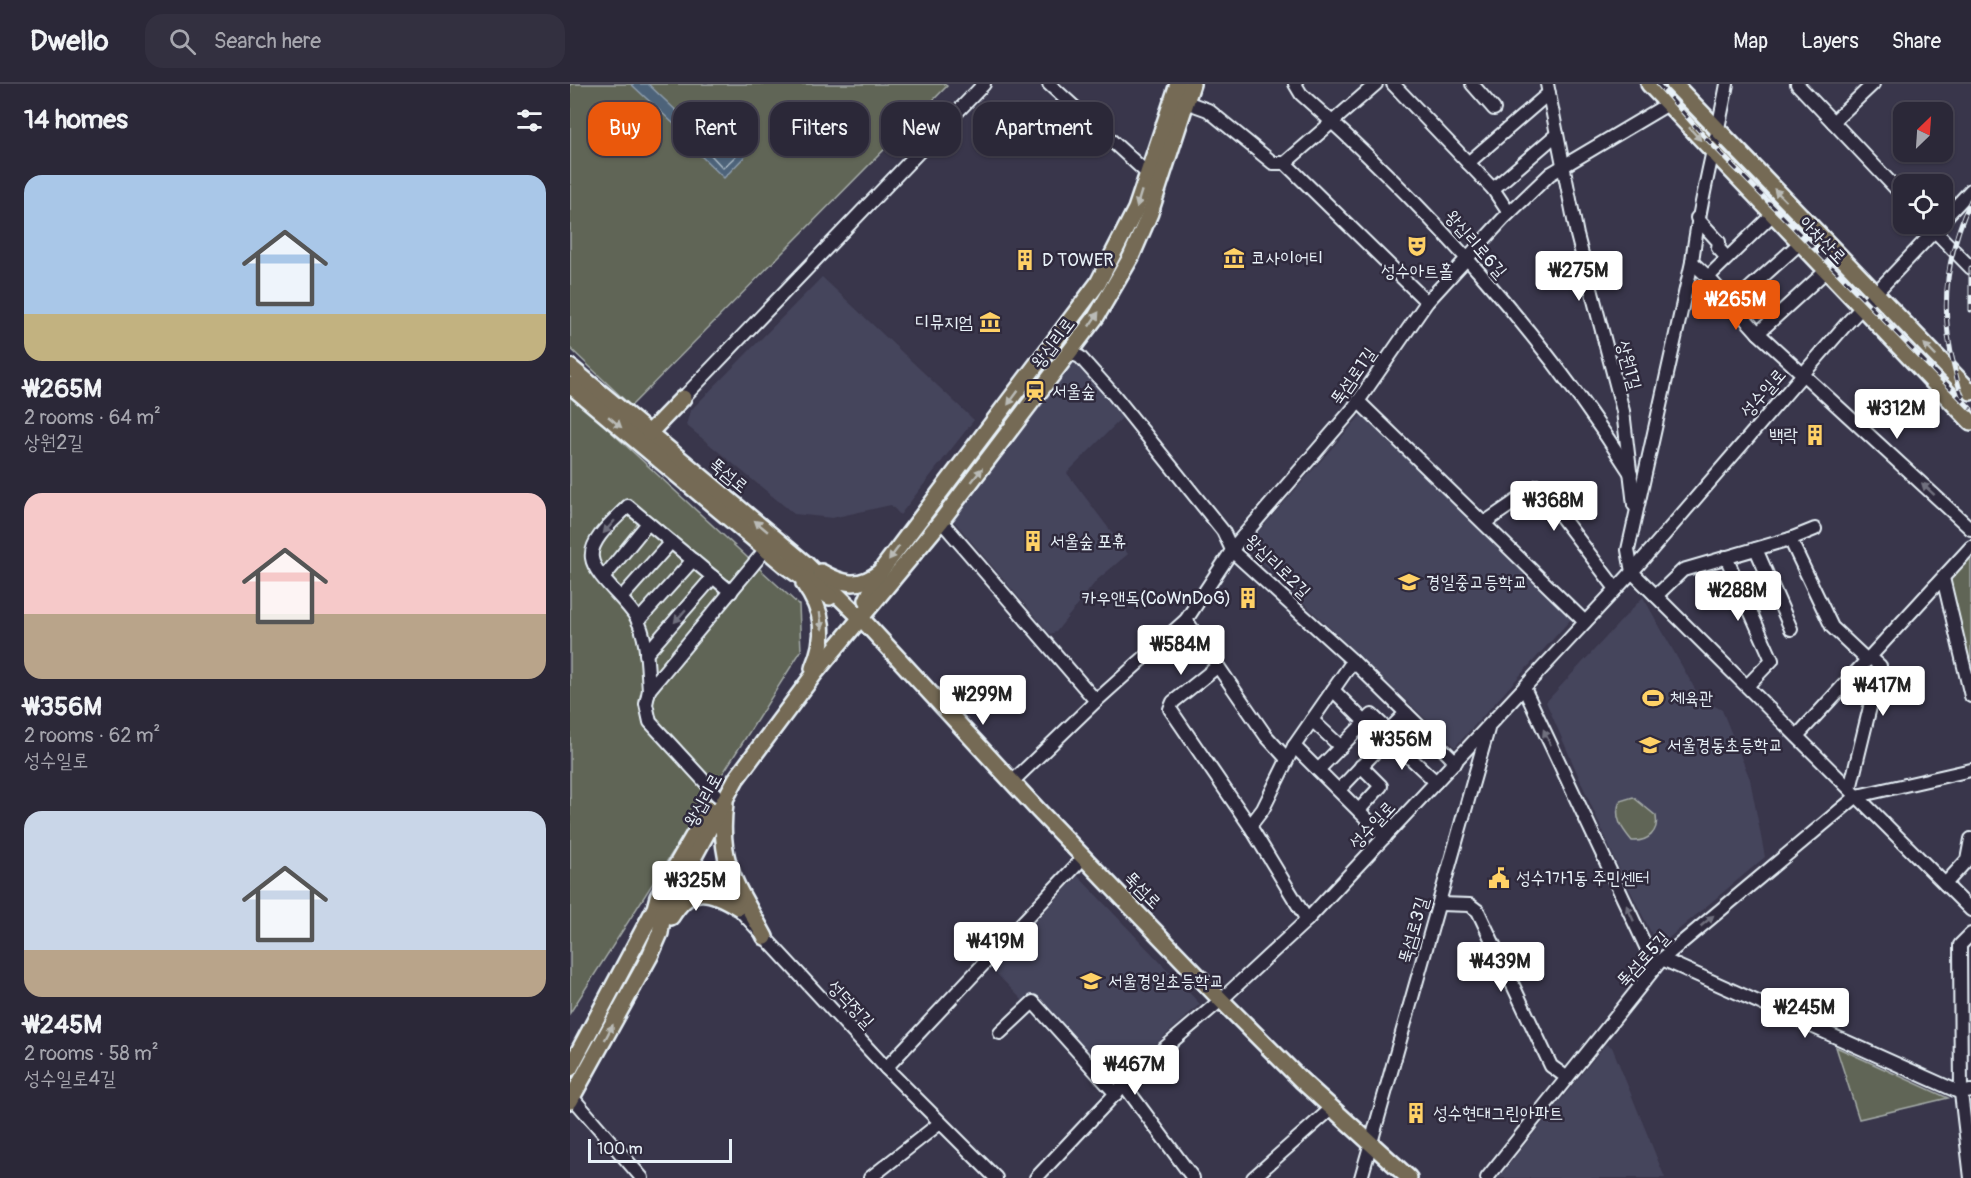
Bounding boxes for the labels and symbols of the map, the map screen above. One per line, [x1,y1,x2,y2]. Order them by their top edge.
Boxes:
north arrow [1893,102,1953,162]
one-way arrow [1688,126,1701,141]
one-way arrow [1773,188,1787,203]
one-way arrow [1134,190,1143,208]
street label: 왕십리로6길 [1440,205,1512,284]
street label: 아차산로 [1794,212,1851,269]
theatre icon: 성수아트홀 [1405,234,1429,258]
museum icon: 코사이어티 [1222,246,1246,270]
place label: 코사이어티 [1251,247,1323,270]
building icon: D TOWER [1013,248,1037,272]
place label: D TOWER [1042,249,1114,272]
pin: ₩275M [1537,251,1621,302]
place label: 성수아트홀 [1381,260,1453,283]
pin: ₩265M [1694,280,1778,331]
museum icon: 디뮤지엄 [978,310,1002,334]
place label: 디뮤지엄 [915,311,973,334]
one-way arrow [1088,311,1099,327]
street label: 왕십리로 [1027,313,1080,373]
street label: 상원1길 [1611,338,1646,393]
street label: 뚝섬로1길 [1325,343,1382,409]
one-way arrow [1923,343,1937,358]
street label: 성수일로 [1736,364,1791,423]
station icon: 서울숲 [1023,379,1047,403]
place label: 서울숲 [1052,380,1095,403]
pin: ₩312M [1855,389,1939,440]
one-way arrow [1007,391,1019,406]
one-way arrow [607,416,623,429]
building icon: 백락 [1803,423,1827,447]
place label: 백락 [1769,424,1799,447]
street label: 뚝섬로 [705,453,753,498]
one-way arrow [970,467,983,483]
pin: ₩368M [1512,481,1596,532]
one-way arrow [1921,483,1936,496]
one-way arrow [603,519,616,534]
one-way arrow [753,520,768,533]
building icon: 서울숲 포휴 [1021,529,1045,553]
street label: 왕십리로2길 [1240,529,1316,604]
place label: 서울숲 포휴 [1050,530,1126,553]
one-way arrow [888,545,900,561]
school or university icon: 경일중고등학교 [1397,570,1421,594]
place label: 경일중고등학교 [1426,571,1527,594]
pin: ₩288M [1696,571,1780,622]
building icon: 카우앤독(CoWnDoG) [1236,586,1260,610]
place label: 카우앤독(CoWnDoG) [1082,587,1231,610]
one-way arrow [674,608,687,623]
one-way arrow [817,612,826,631]
pin: ₩584M [1139,625,1223,676]
pin: ₩417M [1841,666,1925,717]
pin: ₩299M [941,675,1025,726]
sports icon: 체육관 [1641,686,1665,710]
place label: 체육관 [1670,687,1713,710]
pin: ₩356M [1360,720,1444,771]
one-way arrow [1543,729,1552,746]
school or university icon: 서울경동초등학교 [1638,733,1662,757]
place label: 서울경동초등학교 [1667,734,1783,757]
street label: 왕십리로 [679,769,728,831]
street label: 성수일로 [1344,796,1401,854]
pin: ₩325M [654,861,738,912]
public building icon: 성수1가1동 주민센터 [1487,866,1511,890]
street label: 뚝섬로 [1119,867,1166,914]
place label: 성수1가1동 주민센터 [1516,867,1650,890]
street label: 뚝섬로3길 [1393,894,1434,966]
one-way arrow [1626,905,1635,922]
one-way arrow [1699,915,1715,928]
pin: ₩419M [954,922,1038,973]
street label: 뚝섬로5길 [1612,926,1675,992]
pin: ₩439M [1459,942,1543,993]
school or university icon: 서울경일초등학교 [1079,969,1103,993]
place label: 서울경일초등학교 [1108,970,1224,993]
street label: 성덕정길 [822,975,879,1034]
pin: ₩245M [1763,988,1847,1039]
one-way arrow [605,1024,614,1041]
pin: ₩467M [1093,1045,1177,1096]
building icon: 성수현대그린아파트 [1404,1101,1428,1125]
place label: 성수현대그린아파트 [1433,1102,1563,1125]
scale bar [588,1136,732,1164]

